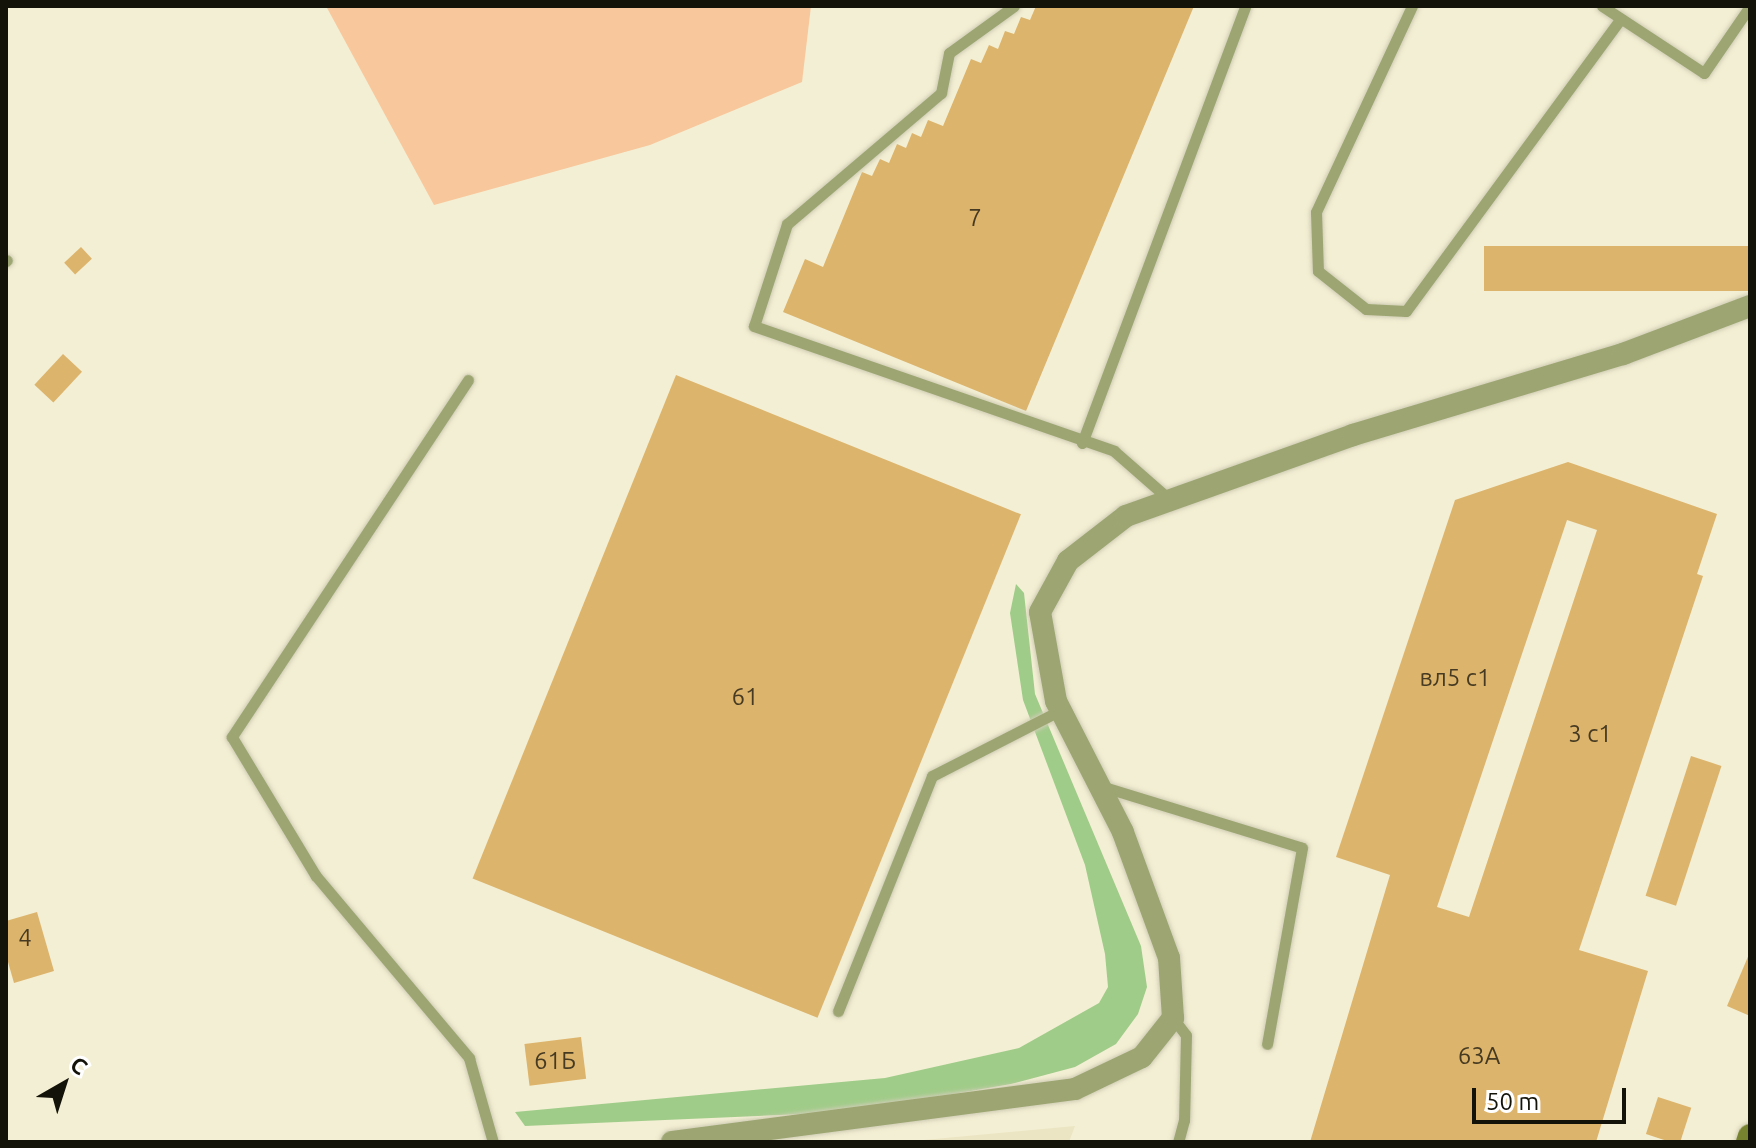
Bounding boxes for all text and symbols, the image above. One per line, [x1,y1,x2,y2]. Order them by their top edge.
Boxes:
house number: 7 [968,204,982,232]
house number: вл5 с1 [1419,664,1491,692]
house number: 61 [731,683,759,711]
house number: 3 с1 [1568,720,1612,748]
house number: 4 [18,924,32,952]
house number: 63А [1458,1042,1500,1070]
north arrow [24,1044,104,1124]
house number: 61Б [534,1047,576,1075]
text: С [66,1051,93,1079]
scale bar [1476,1072,1630,1122]
text: 50 m [1486,1088,1539,1115]

